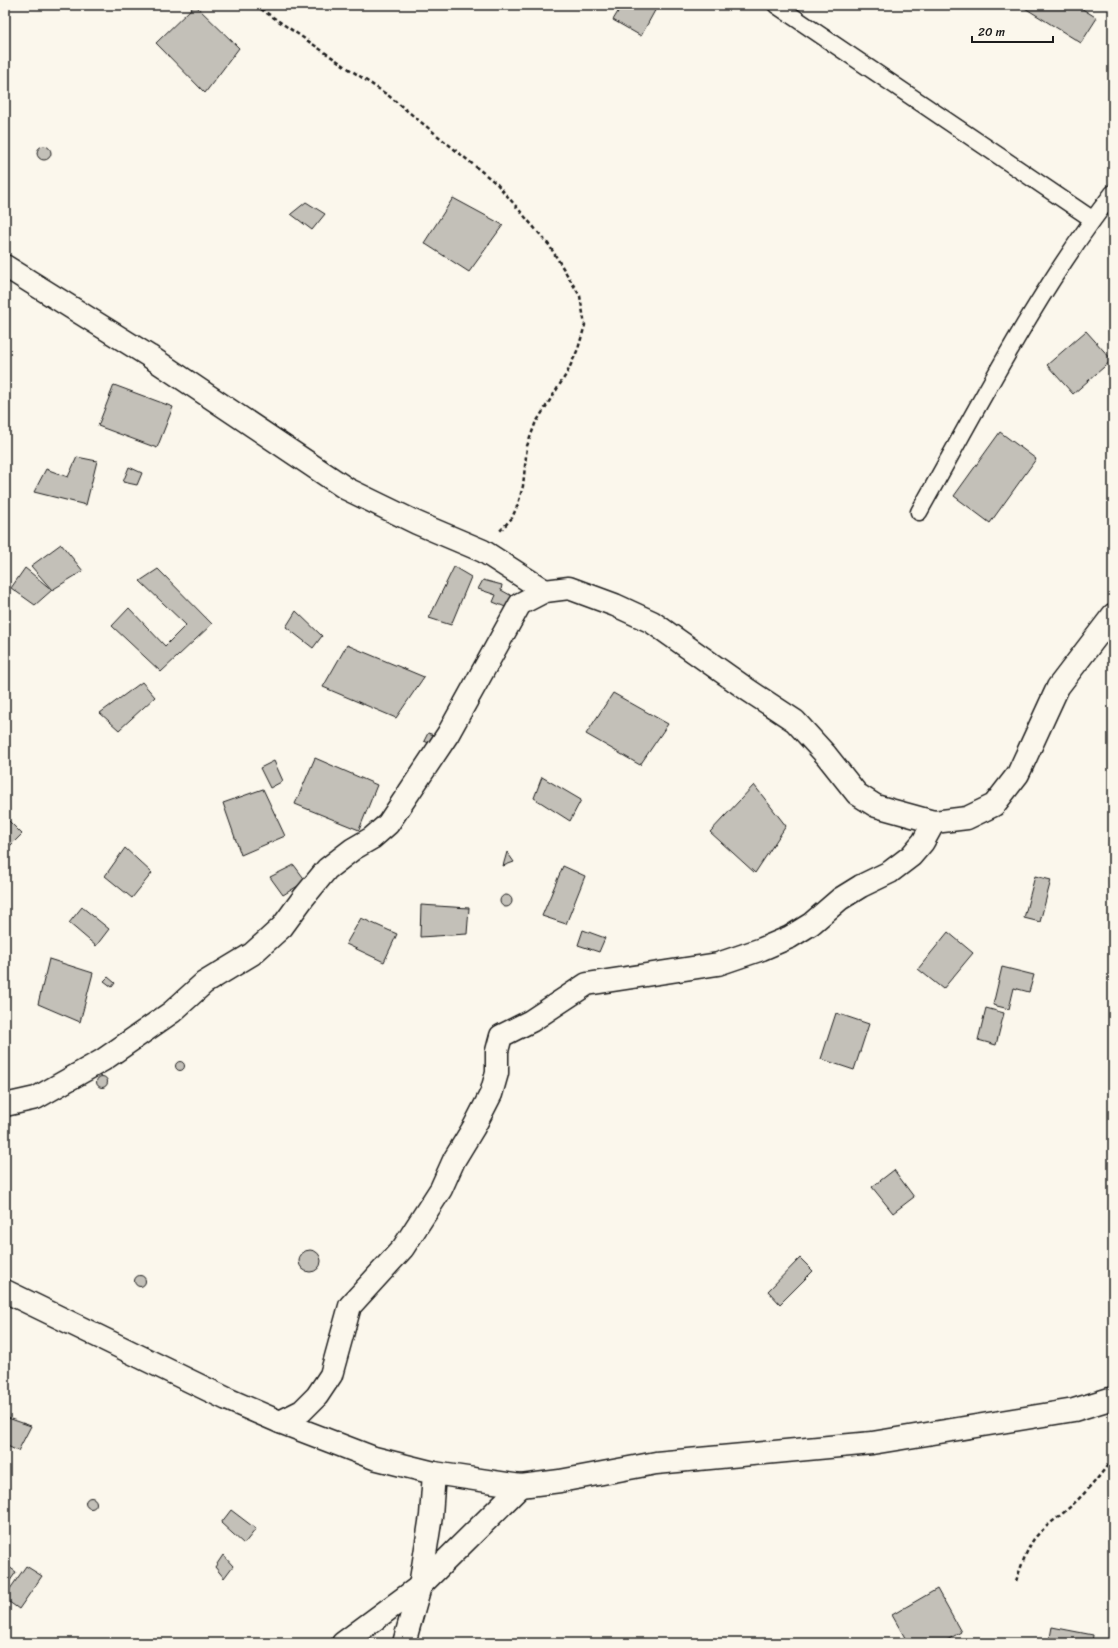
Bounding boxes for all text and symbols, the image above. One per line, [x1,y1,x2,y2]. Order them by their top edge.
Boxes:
scale bar [972,18,1053,44]
text: 20 m [978,21,1005,43]

